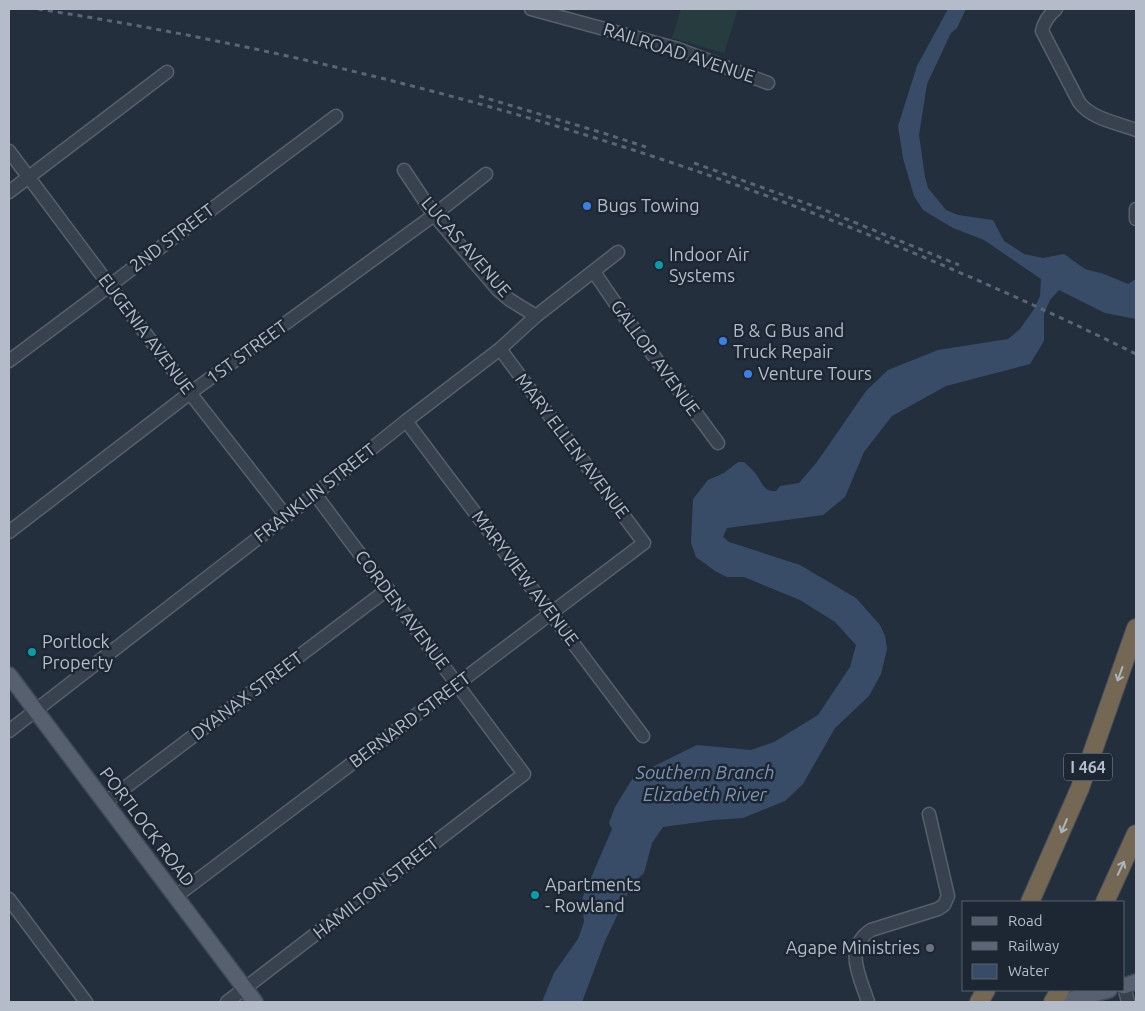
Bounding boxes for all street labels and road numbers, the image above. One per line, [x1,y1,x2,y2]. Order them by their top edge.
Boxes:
street label: RAILROAD AVENUE [601,18,758,86]
street label: LUCAS AVENUE [418,192,516,300]
street label: 2ND STREET [125,199,218,275]
street label: EUGENIA AVENUE [95,269,198,397]
street label: GALLOP AVENUE [607,296,704,419]
street label: 1ST STREET [202,315,291,387]
street label: MARY ELLEN AVENUE [512,369,634,522]
street label: FRANKLIN STREET [250,439,379,546]
street label: MARYVIEW AVENUE [469,506,583,649]
street label: CORDEN AVENUE [352,546,454,673]
street label: DYANAX STREET [187,647,306,744]
street label: BERNARD STREET [345,667,474,771]
road number: I 464 [1064,754,1112,780]
street label: PORTLOCK ROAD [96,763,199,890]
street label: HAMILTON STREET [309,832,442,942]

